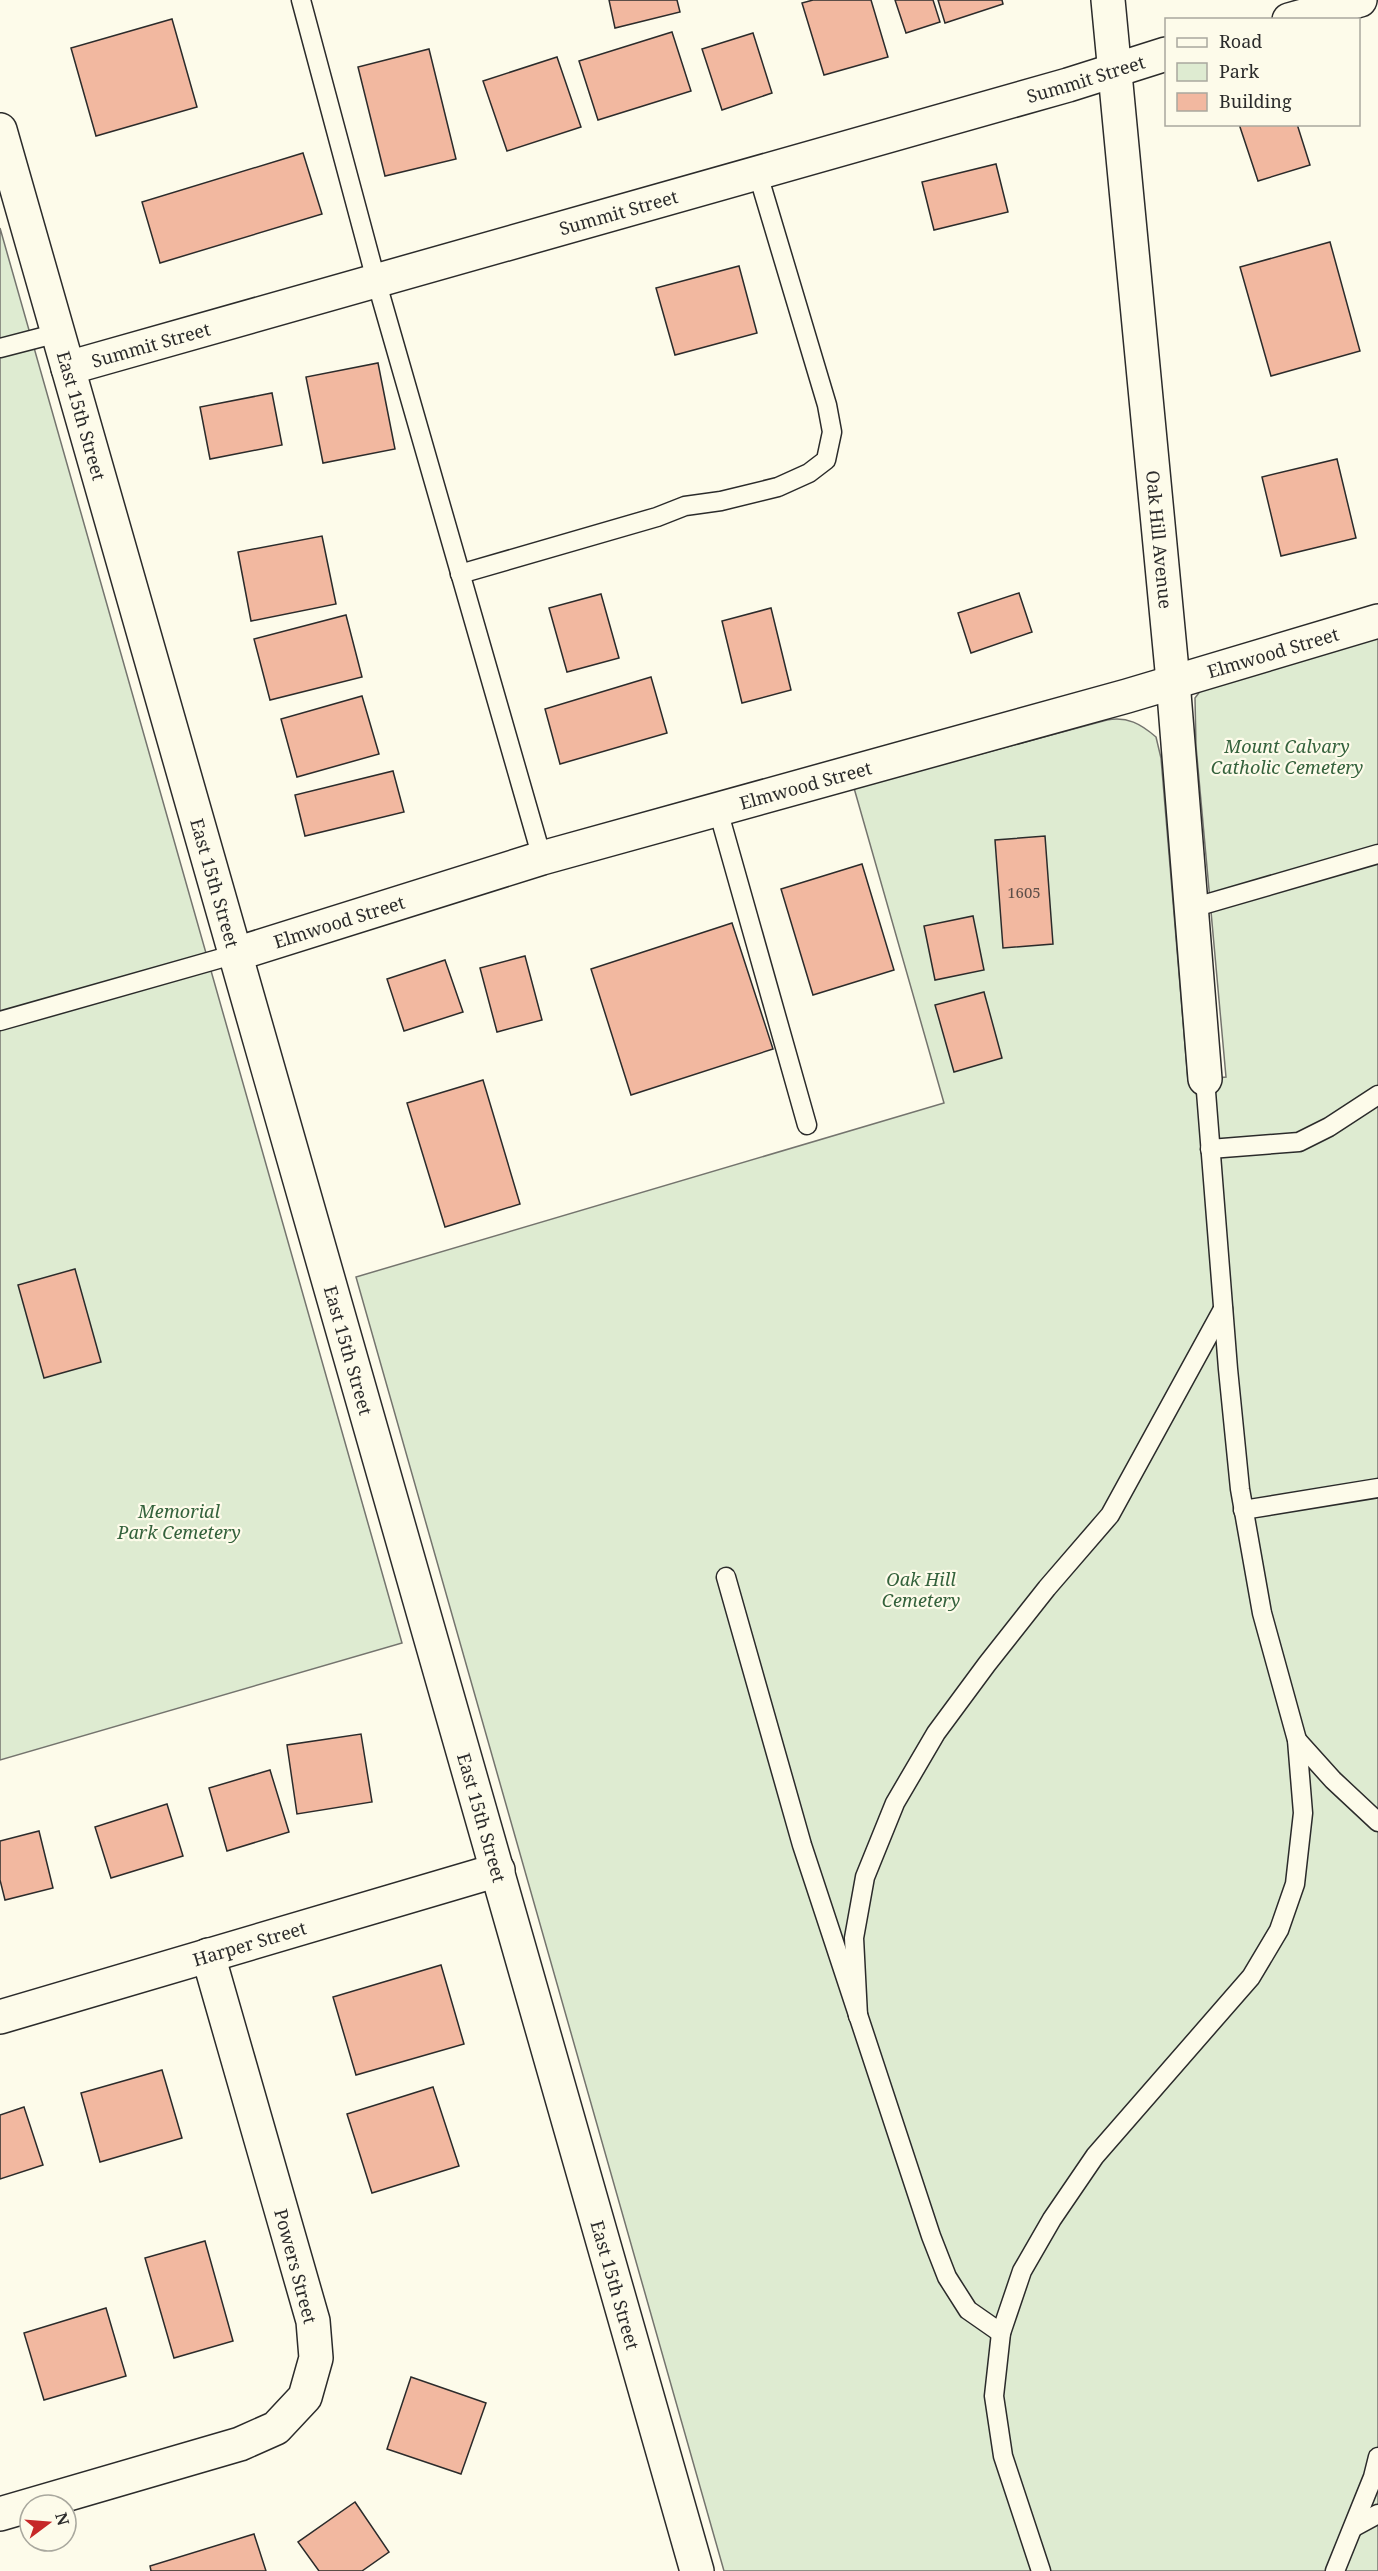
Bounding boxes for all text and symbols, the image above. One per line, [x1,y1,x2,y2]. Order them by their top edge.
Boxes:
legend [1165,18,1360,126]
text: Road [1219,29,1262,53]
street label: Summit Street [1024,49,1148,108]
text: Park [1219,59,1259,83]
text: Building [1219,89,1292,113]
street label: Summit Street [556,184,680,240]
street label: Summit Street [89,316,213,373]
street label: East 15th Street [52,348,111,483]
street label: Oak Hill Avenue [1141,469,1178,610]
street label: Elmwood Street [1204,621,1342,683]
park label: Mount Calvary Catholic Cemetery [1211,734,1363,779]
street label: Elmwood Street [737,755,874,815]
street label: East 15th Street [185,815,245,950]
house number: 1605 [1007,882,1041,902]
street label: Elmwood Street [271,890,408,953]
street label: East 15th Street [319,1283,378,1418]
park label: Memorial Park Cemetery [116,1499,241,1544]
park label: Oak Hill Cemetery [882,1567,960,1612]
street label: East 15th Street [452,1750,512,1885]
street label: Harper Street [190,1915,309,1971]
street label: Powers Street [269,2206,323,2326]
street label: East 15th Street [585,2217,645,2352]
north arrow [18,2493,78,2553]
text: N [50,2510,75,2528]

